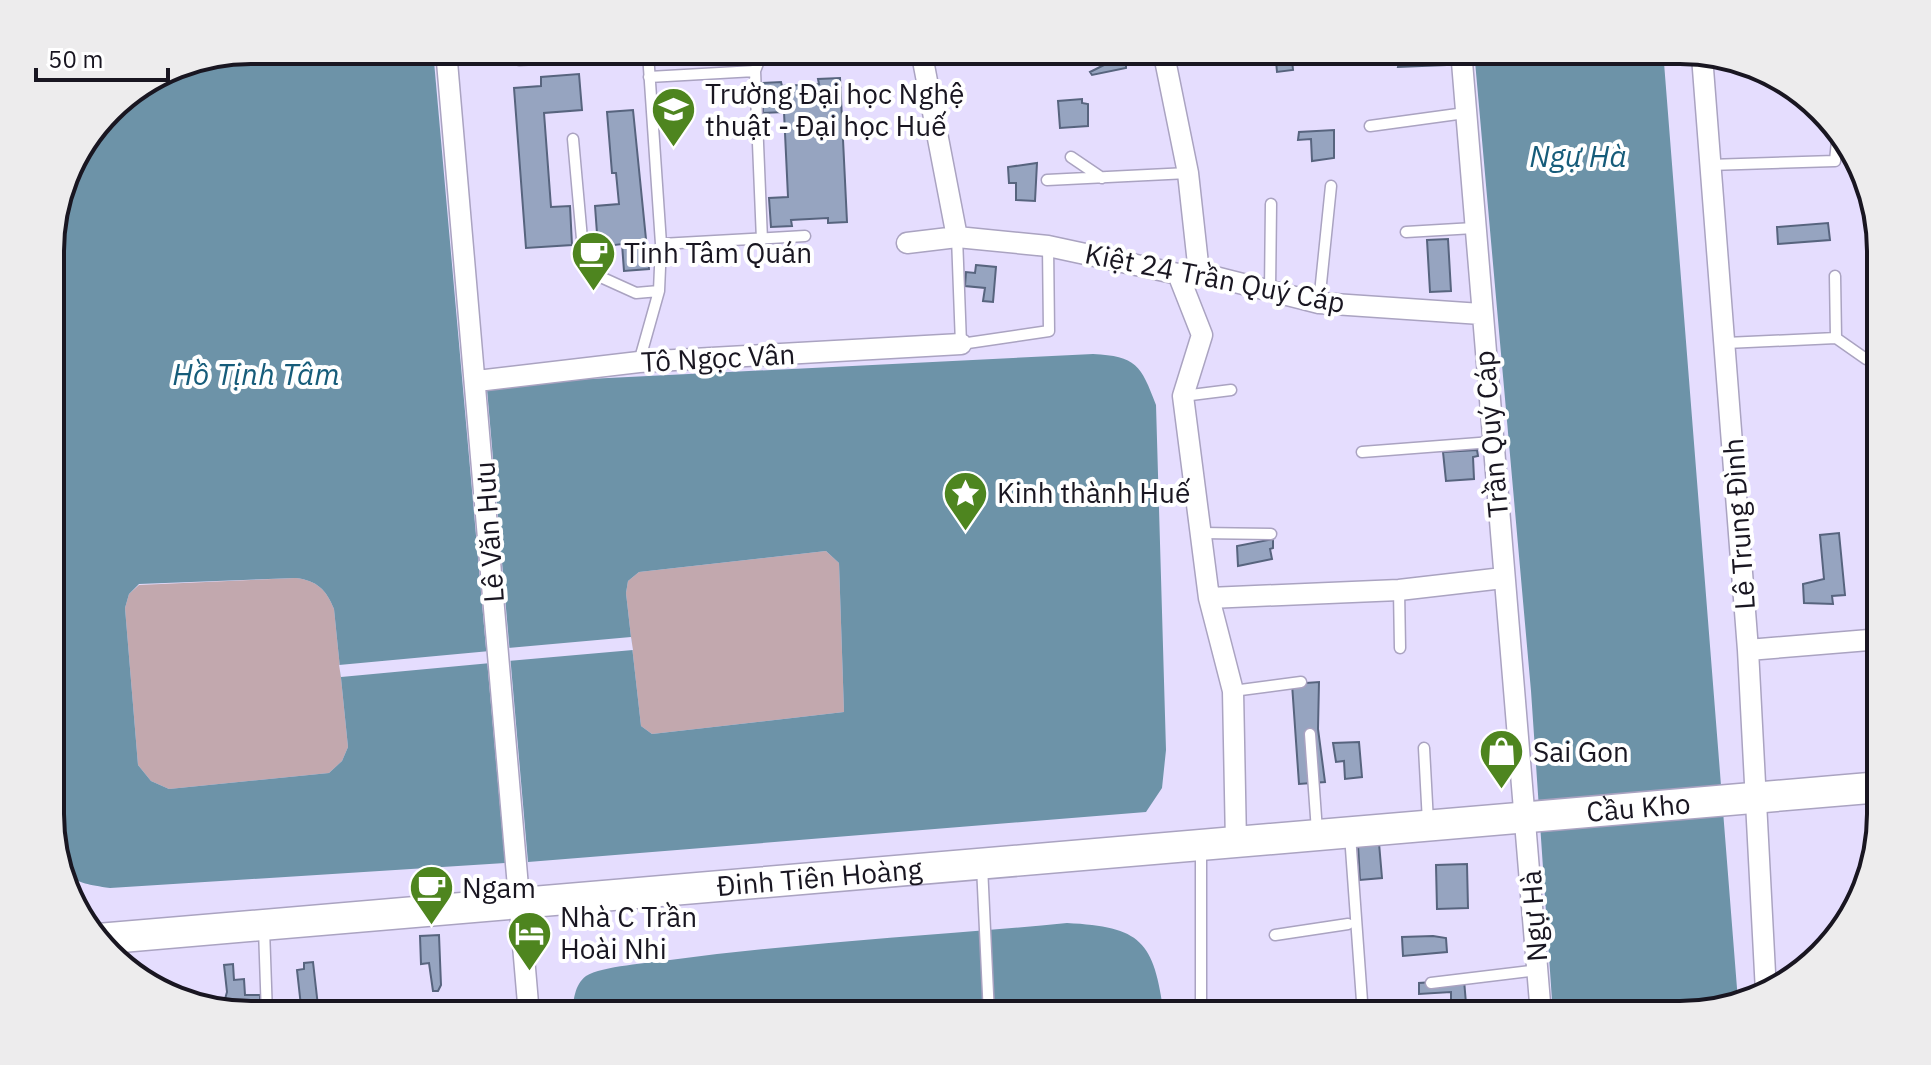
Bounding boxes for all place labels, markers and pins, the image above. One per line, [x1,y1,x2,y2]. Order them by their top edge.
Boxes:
place label: Trường Đại học Nghệ thuật - Đại học Huế [705,75,964,144]
school or university icon: Trường Đại học Nghệ thuật - Đại học Huế [650,86,698,149]
cafe icon: Tinh Tâm Quán [569,229,617,292]
place label: Tinh Tâm Quán [624,234,812,271]
place icon: Kinh thành Huế [942,469,990,532]
place label: Kinh thành Huế [997,474,1191,511]
shop icon: Sai Gon [1478,728,1526,791]
place label: Sai Gon [1533,733,1629,770]
cafe icon: Ngam [407,864,455,927]
place label: Ngam [462,869,536,906]
place label: Nhà C Trần Hoài Nhi [560,898,697,967]
hotel icon: Nhà C Trần Hoài Nhi [505,909,553,972]

